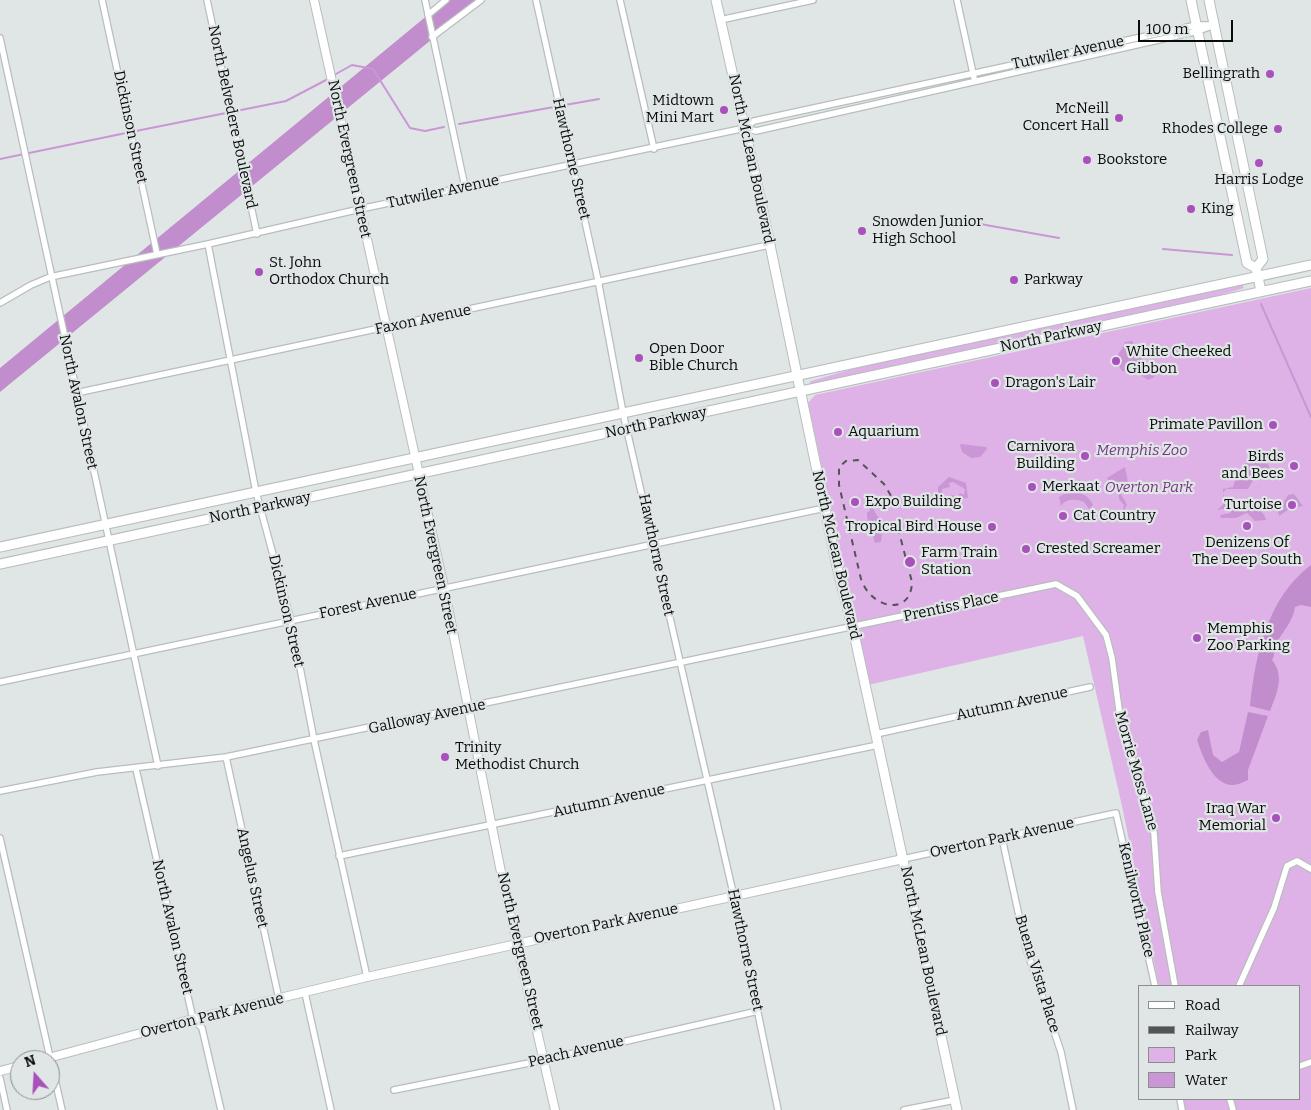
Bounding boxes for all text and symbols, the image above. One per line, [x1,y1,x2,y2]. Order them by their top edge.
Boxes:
scale bar [1141,10,1236,42]
text: 100 m [1146,20,1189,38]
street label: North Belvedere Boulevard [204,24,260,210]
street label: Tutwiler Avenue [1010,32,1126,74]
place label: Bellingrath [1183,65,1260,83]
marker: Bellingrath [1264,68,1276,80]
street label: Dickinson Street [109,69,151,185]
street label: North McLean Boulevard [724,73,778,245]
street label: North Evergreen Street [323,78,375,240]
place label: Midtown Mini Mart [646,92,714,127]
street label: Hawthorne Street [548,96,594,222]
place label: McNeill Concert Hall [1022,100,1109,135]
marker: Midtown Mini Mart [718,104,730,116]
marker: McNeill Concert Hall [1113,112,1125,124]
place label: Rhodes College [1162,120,1268,138]
marker: Rhodes College [1272,123,1284,135]
place label: Bookstore [1097,151,1167,169]
marker: Bookstore [1081,154,1093,166]
marker: Harris Lodge [1253,157,1265,169]
street label: Tutwiler Avenue [385,171,501,213]
place label: Harris Lodge [1214,171,1304,189]
place label: King [1201,200,1234,218]
marker: King [1185,203,1197,215]
place label: Snowden Junior High School [872,213,983,248]
marker: Snowden Junior High School [856,225,868,237]
place label: St. John Orthodox Church [269,254,389,289]
marker: St. John Orthodox Church [253,266,265,278]
place label: Parkway [1024,271,1083,289]
marker: Parkway [1008,274,1020,286]
street label: Faxon Avenue [373,301,473,339]
street label: North Parkway [999,317,1103,357]
street label: North Avalon Street [55,333,101,471]
place label: Open Door Bible Church [649,340,738,375]
place label: White Cheeked Gibbon [1126,343,1231,378]
marker: Open Door Bible Church [633,352,645,364]
marker: White Cheeked Gibbon [1110,355,1122,367]
place label: Dragon's Lair [1005,374,1096,392]
marker: Dragon's Lair [989,377,1001,389]
street label: North Parkway [604,403,708,443]
place label: Primate Pavillon [1149,416,1263,434]
marker: Primate Pavillon [1267,419,1279,431]
place label: Aquarium [848,423,919,441]
marker: Aquarium [832,426,844,438]
place label: Carnivora Building [1007,438,1075,473]
park label: Memphis Zoo [1096,442,1188,460]
place label: Birds and Bees [1221,448,1284,483]
marker: Carnivora Building [1079,450,1091,462]
marker: Birds and Bees [1288,460,1300,472]
street label: North McLean Boulevard [808,469,864,641]
street label: North Evergreen Street [409,474,461,636]
place label: Merkaat [1042,478,1100,496]
park label: Overton Park [1105,479,1193,497]
marker: Merkaat [1026,481,1038,493]
street label: North Parkway [208,488,312,528]
street label: Hawthorne Street [634,492,678,618]
place label: Expo Building [865,493,961,511]
marker: Expo Building [849,496,861,508]
place label: Turtoise [1224,496,1282,514]
marker: Turtoise [1286,499,1298,511]
place label: Cat Country [1073,507,1156,525]
marker: Cat Country [1057,510,1069,522]
place label: Tropical Bird House [845,518,982,536]
marker: Denizens Of The Deep South [1241,520,1253,532]
marker: Tropical Bird House [986,521,998,533]
place label: Denizens Of The Deep South [1192,534,1302,569]
place label: Crested Screamer [1036,540,1160,558]
marker: Crested Screamer [1020,543,1032,555]
place label: Farm Train Station [921,544,998,579]
street label: Dickinson Street [264,553,308,669]
marker: Farm Train Station [903,555,917,569]
street label: Forest Avenue [318,585,418,623]
street label: Prentiss Place [902,588,1000,626]
place label: Memphis Zoo Parking [1207,620,1290,655]
marker: Memphis Zoo Parking [1191,632,1203,644]
street label: Autumn Avenue [954,683,1070,725]
street label: Galloway Avenue [367,696,487,738]
street label: Morrie Moss Lane [1110,709,1162,833]
place label: Trinity Methodist Church [455,739,579,774]
marker: Trinity Methodist Church [439,751,451,763]
street label: Autumn Avenue [551,780,667,822]
place label: Iraq War Memorial [1199,800,1266,835]
marker: Iraq War Memorial [1270,812,1282,824]
street label: Overton Park Avenue [928,814,1076,862]
street label: Angelus Street [233,826,271,930]
street label: Kenilworth Place [1114,841,1158,959]
street label: North Avalon Street [148,858,196,996]
street label: North McLean Boulevard [896,865,950,1037]
street label: North Evergreen Street [493,870,547,1032]
street label: Hawthorne Street [723,887,767,1013]
street label: Overton Park Avenue [532,900,680,948]
street label: Buena Vista Place [1011,913,1063,1035]
legend [1138,985,1301,1100]
street label: Overton Park Avenue [138,989,286,1043]
text: Road [1185,996,1220,1014]
text: Railway [1185,1021,1239,1039]
street label: Peach Avenue [526,1032,626,1072]
text: Park [1185,1046,1217,1064]
north arrow [10,1050,60,1100]
text: N [22,1051,38,1071]
text: Water [1185,1071,1227,1089]

